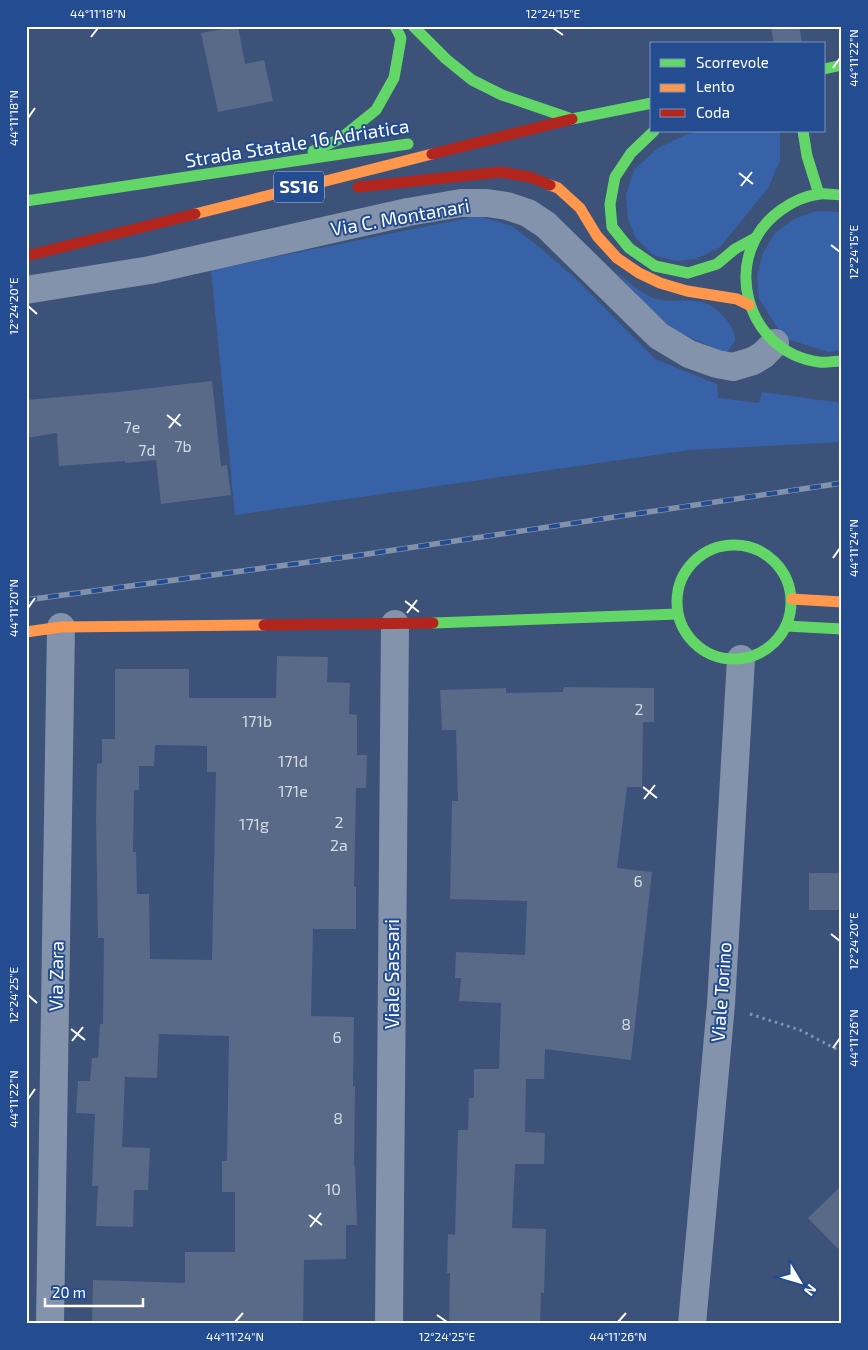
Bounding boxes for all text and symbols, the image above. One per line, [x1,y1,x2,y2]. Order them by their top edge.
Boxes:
text: 44°11'18"N [70,6,126,20]
text: 12°24'15"E [526,6,581,20]
text: 44°11'22"N [846,29,860,87]
legend [650,42,826,132]
text: Scorrevole [696,53,769,71]
text: Lento [696,77,735,95]
text: 44°11'18"N [6,90,20,146]
text: Coda [696,103,730,121]
street label: Strada Statale 16 Adriatica [183,113,411,172]
road number: SS16 [274,172,324,202]
street label: Via C. Montanari [329,193,471,240]
text: 12°24'15"E [846,224,860,279]
text: 12°24'20"E [6,277,20,335]
house number: 7e [124,417,140,436]
house number: 7b [174,436,192,455]
house number: 7d [138,440,156,459]
text: 44°11'24"N [846,519,860,577]
text: 44°11'20"N [6,579,20,637]
house number: 2 [635,699,644,718]
house number: 171b [242,711,272,730]
house number: 171d [278,751,308,770]
house number: 171e [278,781,308,800]
house number: 2 [335,812,344,831]
house number: 171g [239,814,269,833]
house number: 2a [330,835,348,854]
house number: 6 [633,871,643,890]
text: 12°24'20"E [846,912,860,970]
street label: Viale Sassari [380,919,403,1029]
street label: Via Zara [43,941,68,1011]
street label: Viale Torino [706,941,735,1043]
text: 12°24'25"E [6,966,20,1023]
text: 44°11'26"N [846,1009,860,1067]
house number: 8 [621,1014,631,1033]
house number: 6 [332,1027,342,1046]
text: 44°11'22"N [6,1070,20,1128]
house number: 8 [333,1108,343,1127]
house number: 10 [325,1179,341,1198]
north arrow [776,1258,826,1308]
scale bar [45,1275,142,1307]
text: N [801,1281,820,1300]
text: 20 m [52,1283,86,1301]
text: 44°11'24"N [206,1329,264,1343]
text: 12°24'25"E [419,1329,476,1343]
text: 44°11'26"N [589,1329,647,1343]

